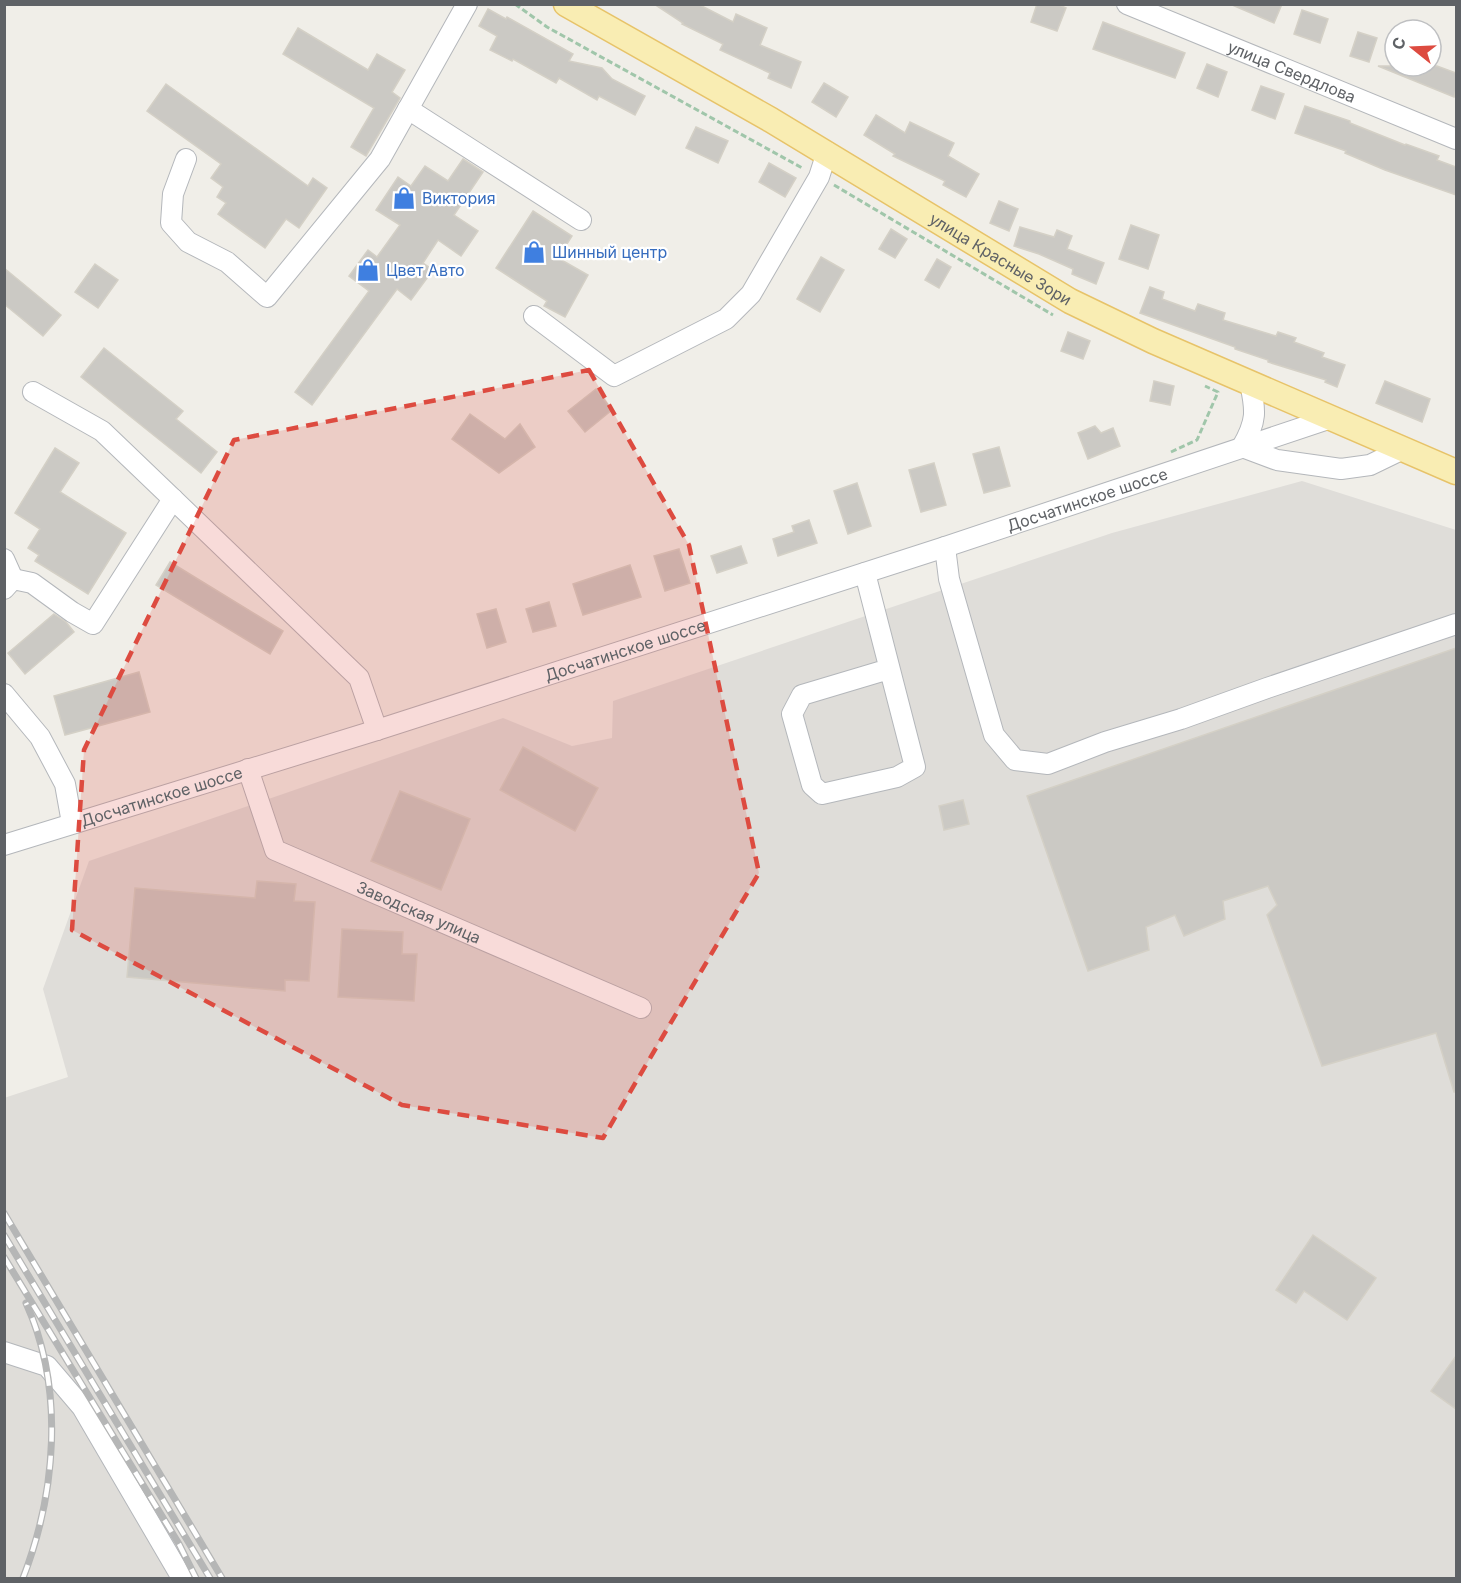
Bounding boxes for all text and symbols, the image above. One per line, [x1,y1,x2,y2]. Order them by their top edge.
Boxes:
north arrow [1383,18,1443,78]
text: С [1387,34,1410,52]
street label: улица Свердлова [1225,36,1359,107]
shop icon: Виктория [391,185,417,211]
place label: Виктория [422,188,496,208]
street label: улица Красные Зори [926,208,1075,310]
shop icon: Шинный центр [521,239,547,265]
place label: Шинный центр [552,242,667,262]
shop icon: Цвет Авто [355,257,381,283]
place label: Цвет Авто [386,260,465,280]
street label: Досчатинское шоссе [1004,463,1170,536]
street label: Досчатинское шоссе [542,615,708,685]
street label: Досчатинское шоссе [78,762,245,831]
street label: Заводская улица [354,876,484,948]

